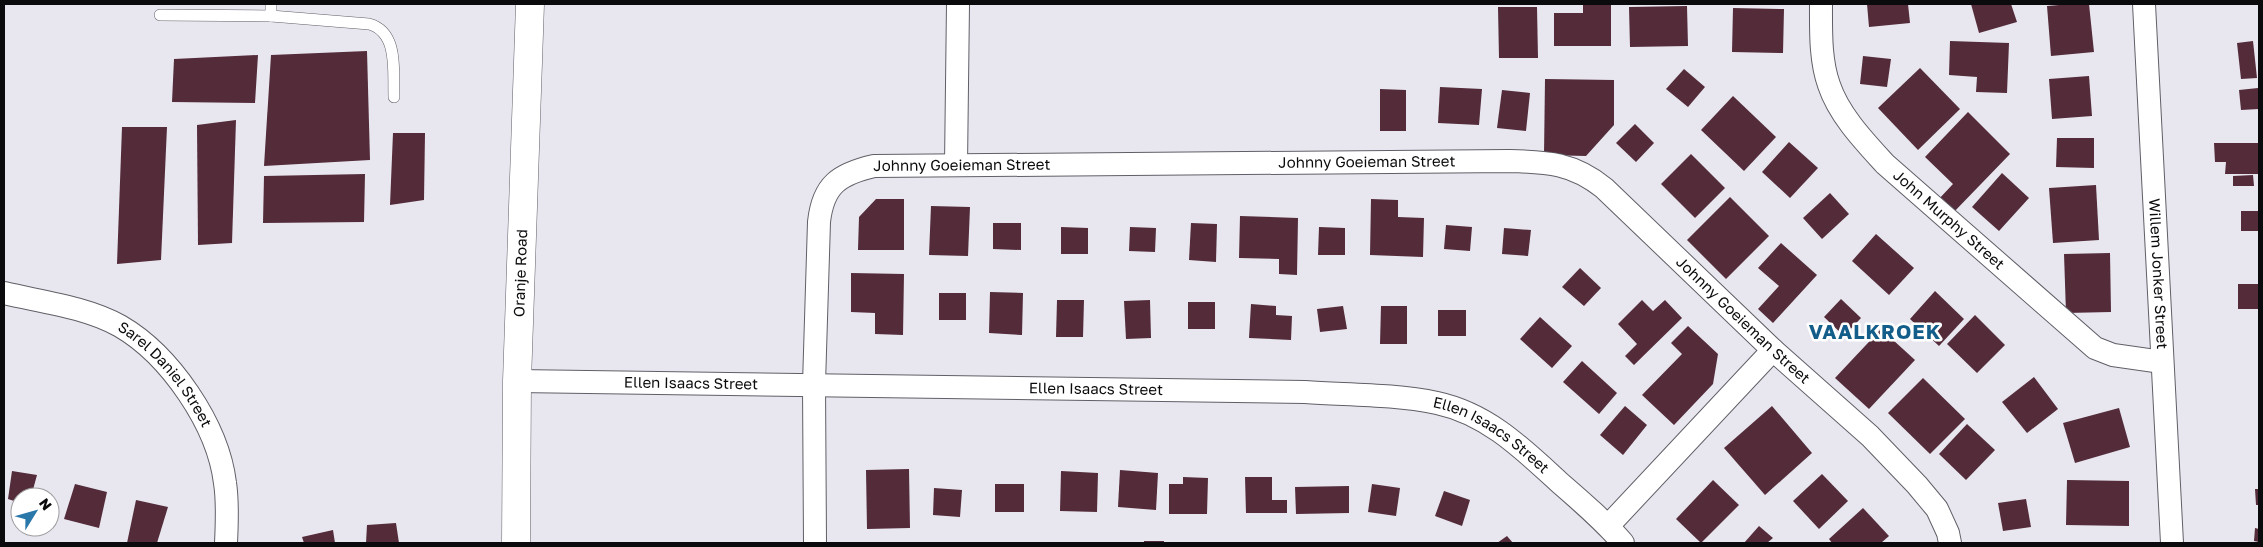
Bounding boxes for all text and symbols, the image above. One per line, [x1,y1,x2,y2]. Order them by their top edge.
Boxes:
street label: Johnny Goeieman Street [1278,151,1456,171]
street label: Johnny Goeieman Street [873,155,1051,174]
street label: John Murphy Street [1890,165,2009,273]
street label: Willem Jonker Street [2146,198,2172,350]
street label: Oranje Road [509,229,530,317]
street label: Johnny Goeieman Street [1673,252,1814,387]
street label: Sarel Daniel Street [115,317,216,430]
district label: VAALKROEK [1809,319,1941,343]
street label: Ellen Isaacs Street [624,372,758,392]
street label: Ellen Isaacs Street [1029,378,1163,398]
street label: Ellen Isaacs Street [1432,392,1553,477]
north arrow [10,487,60,537]
text: N [36,495,56,513]

